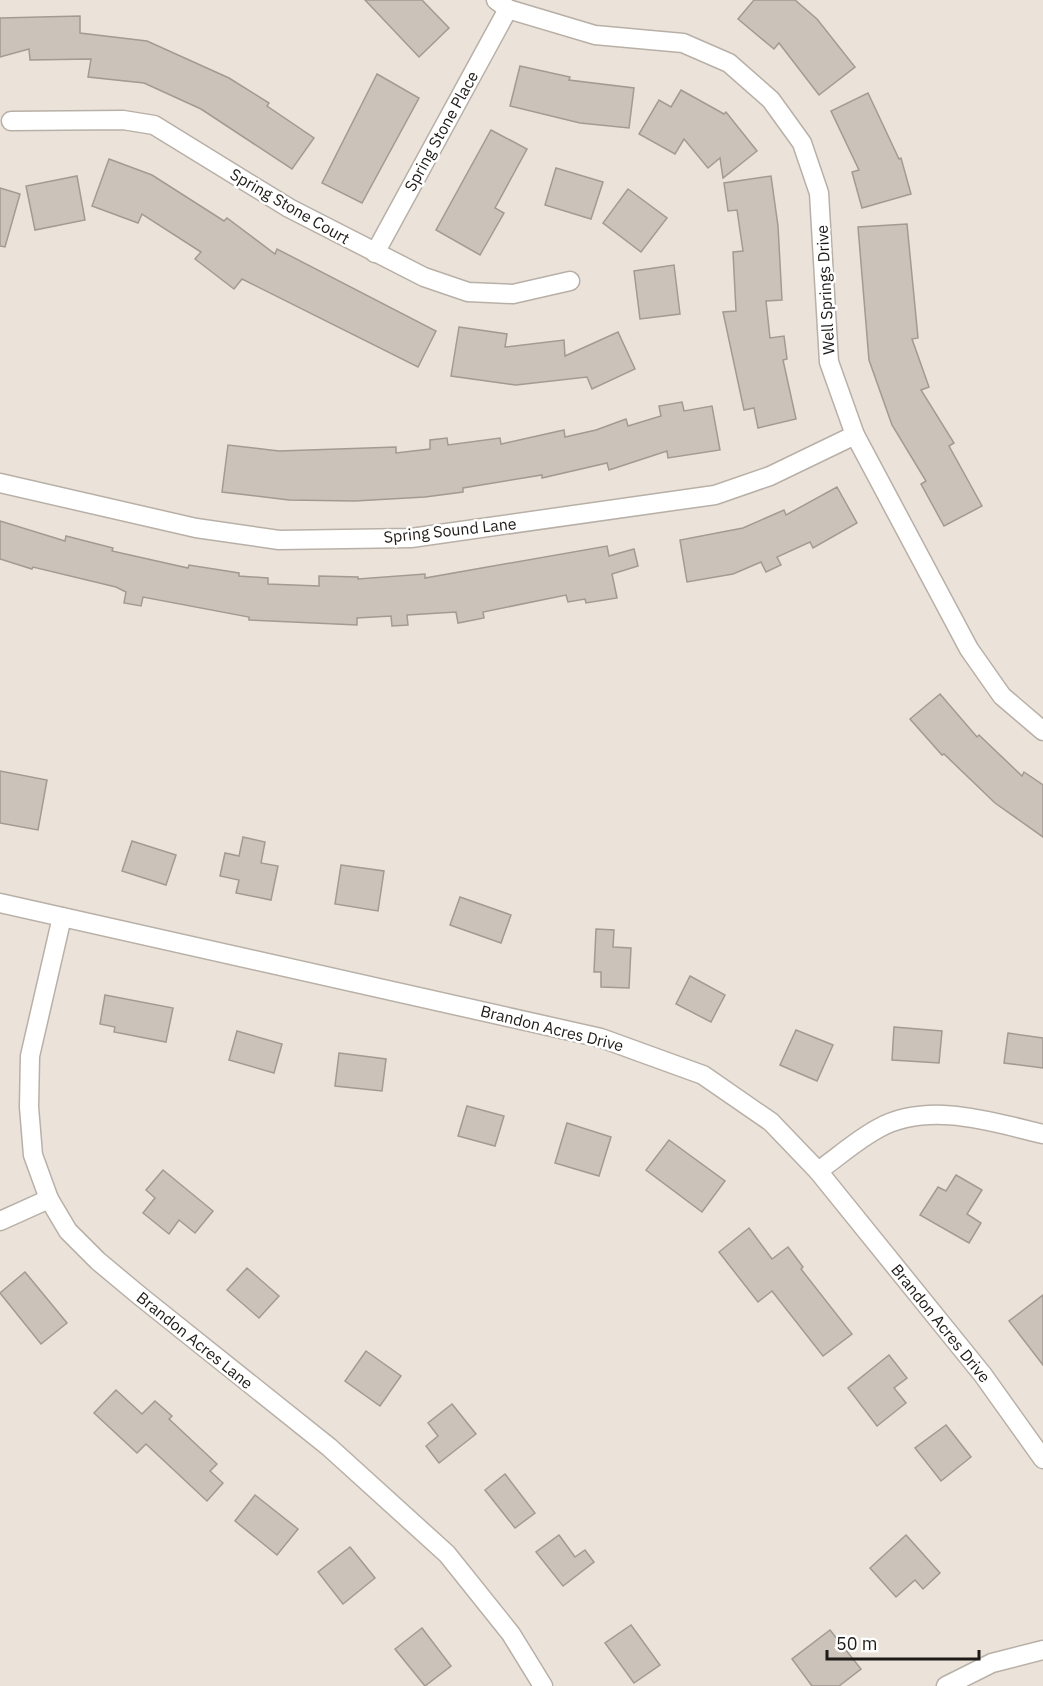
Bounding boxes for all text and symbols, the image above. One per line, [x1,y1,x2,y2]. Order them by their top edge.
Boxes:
street label: Spring Stone Place [400,67,482,195]
street label: Spring Stone Court [227,164,353,248]
street label: Well Springs Drive [812,224,838,355]
street label: Spring Sound Lane [382,513,518,547]
street label: Brandon Acres Drive [478,1001,626,1055]
street label: Brandon Acres Drive [887,1260,995,1386]
street label: Brandon Acres Lane [133,1287,257,1393]
scale bar [827,1623,978,1661]
text: 50 m [836,1632,878,1655]

